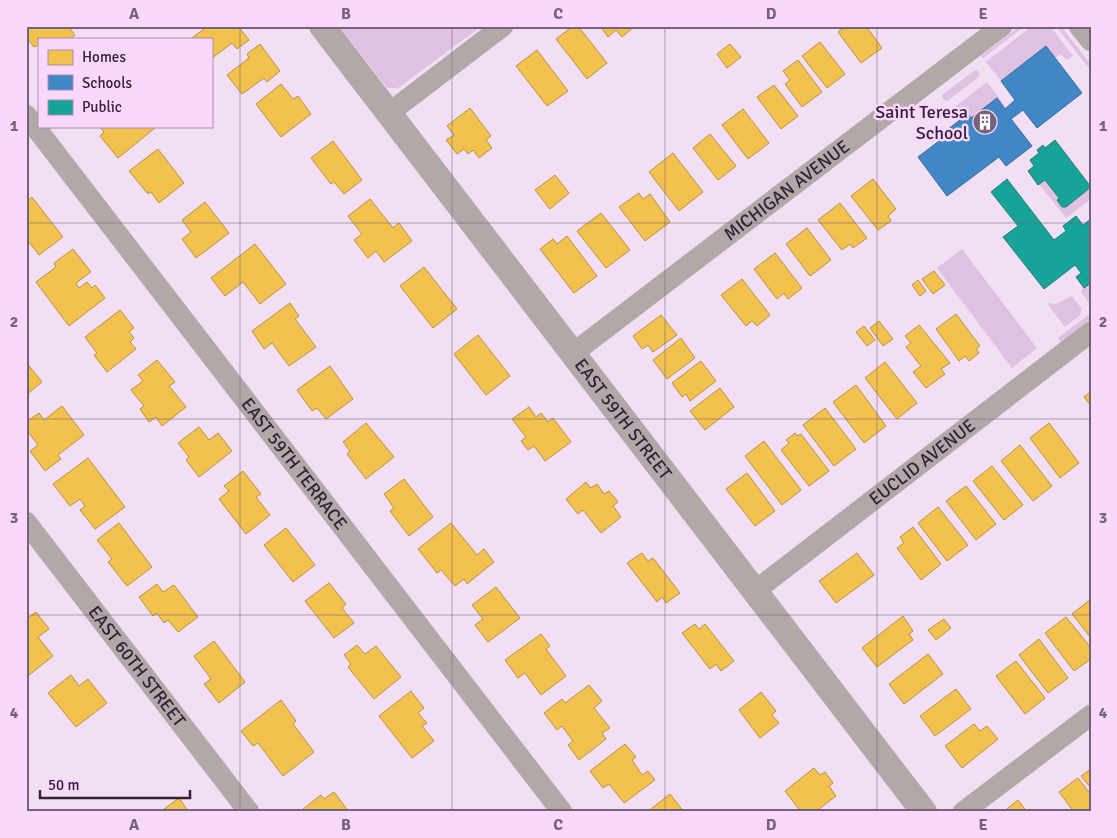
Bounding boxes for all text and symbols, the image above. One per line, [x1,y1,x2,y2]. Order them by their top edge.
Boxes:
text: A [129,4,140,24]
text: B [341,4,351,24]
text: C [553,4,563,24]
text: D [766,4,777,24]
text: E [978,4,988,24]
legend [38,38,212,128]
text: Homes [82,48,126,66]
text: Schools [82,74,133,92]
text: Public [82,98,122,116]
place label: Saint Teresa School [875,101,968,144]
building icon: Saint Teresa School [972,109,998,135]
text: 1 [10,116,19,136]
text: 1 [1099,116,1108,136]
street label: MICHIGAN AVENUE [720,135,854,245]
text: 2 [10,312,18,332]
text: 2 [1099,312,1107,332]
street label: EAST 59TH STREET [570,354,676,484]
street label: EAST 59TH TERRACE [237,393,352,534]
street label: EUCLID AVENUE [865,414,980,510]
text: 3 [10,508,18,528]
text: 3 [1099,508,1107,528]
street label: EAST 60TH STREET [84,602,190,731]
text: 4 [10,703,19,723]
text: 4 [1099,703,1108,723]
scale bar [40,768,190,800]
text: 50 m [48,776,79,794]
text: A [129,815,140,835]
text: B [341,815,351,835]
text: C [553,815,563,835]
text: D [766,815,777,835]
text: E [978,815,988,835]

